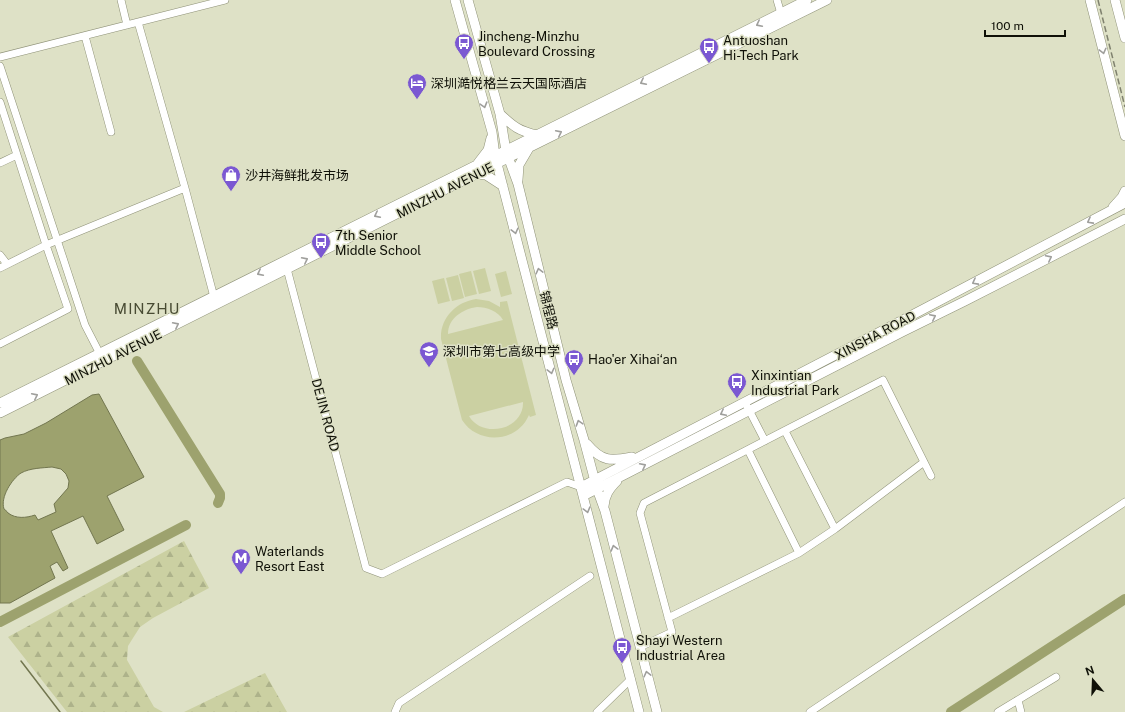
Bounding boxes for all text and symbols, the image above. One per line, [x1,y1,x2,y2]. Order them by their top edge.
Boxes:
scale bar [985,12,1065,38]
one-way arrow [756,19,764,26]
text: 100 m [991,19,1024,33]
place label: Jincheng-Minzhu Boulevard Crossing [478,29,595,59]
bus stop icon: Jincheng-Minzhu Boulevard Crossing [453,32,475,60]
place label: Antuoshan Hi-Tech Park [723,33,799,63]
bus stop icon: Antuoshan Hi-Tech Park [698,36,720,64]
one-way arrow [1099,48,1107,55]
hotel icon: 深圳澔悦格兰云天国际酒店 [406,72,428,100]
place label: 深圳澔悦格兰云天国际酒店 [431,76,587,91]
one-way arrow [640,77,647,85]
one-way arrow [480,102,488,108]
one-way arrow [554,130,562,138]
street label: MINZHU AVENUE [394,159,496,221]
shop icon: 沙井海鲜批发市场 [220,164,242,192]
place label: 沙井海鲜批发市场 [245,168,349,183]
one-way arrow [373,210,381,218]
one-way arrow [1087,217,1094,224]
one-way arrow [510,227,519,234]
place label: 7th Senior Middle School [335,228,421,258]
bus stop icon: 7th Senior Middle School [310,231,332,259]
one-way arrow [1045,255,1052,263]
one-way arrow [301,257,308,265]
one-way arrow [536,267,544,274]
one-way arrow [257,268,265,276]
one-way arrow [972,277,980,285]
street label: 锦程路 [537,289,561,331]
district label: MINZHU [114,300,180,317]
street label: XINSHA ROAD [832,308,918,363]
one-way arrow [929,314,937,322]
one-way arrow [172,322,179,330]
street label: MINZHU AVENUE [62,326,164,388]
school or university icon: 深圳市第七高级中学 [418,340,440,368]
place label: 深圳市第七高级中学 [443,344,560,359]
bus stop icon: Hao'er Xihai‘an [563,348,585,376]
place label: Hao'er Xihai‘an [588,352,677,367]
one-way arrow [546,367,555,374]
place label: Xinxintian Industrial Park [751,368,839,398]
bus stop icon: Xinxintian Industrial Park [726,371,748,399]
street label: DEJIN ROAD [309,377,342,453]
one-way arrow [31,393,38,400]
one-way arrow [720,408,728,416]
one-way arrow [575,420,584,427]
one-way arrow [639,463,646,470]
one-way arrow [582,506,591,513]
place label: Waterlands Resort East [255,544,325,574]
one-way arrow [611,545,619,552]
metro station icon: Waterlands Resort East [230,547,252,575]
place label: Shayi Western Industrial Area [636,633,725,663]
bus stop icon: Shayi Western Industrial Area [611,636,633,664]
north arrow [1073,660,1113,700]
text: N [1084,663,1096,678]
one-way arrow [644,671,652,677]

